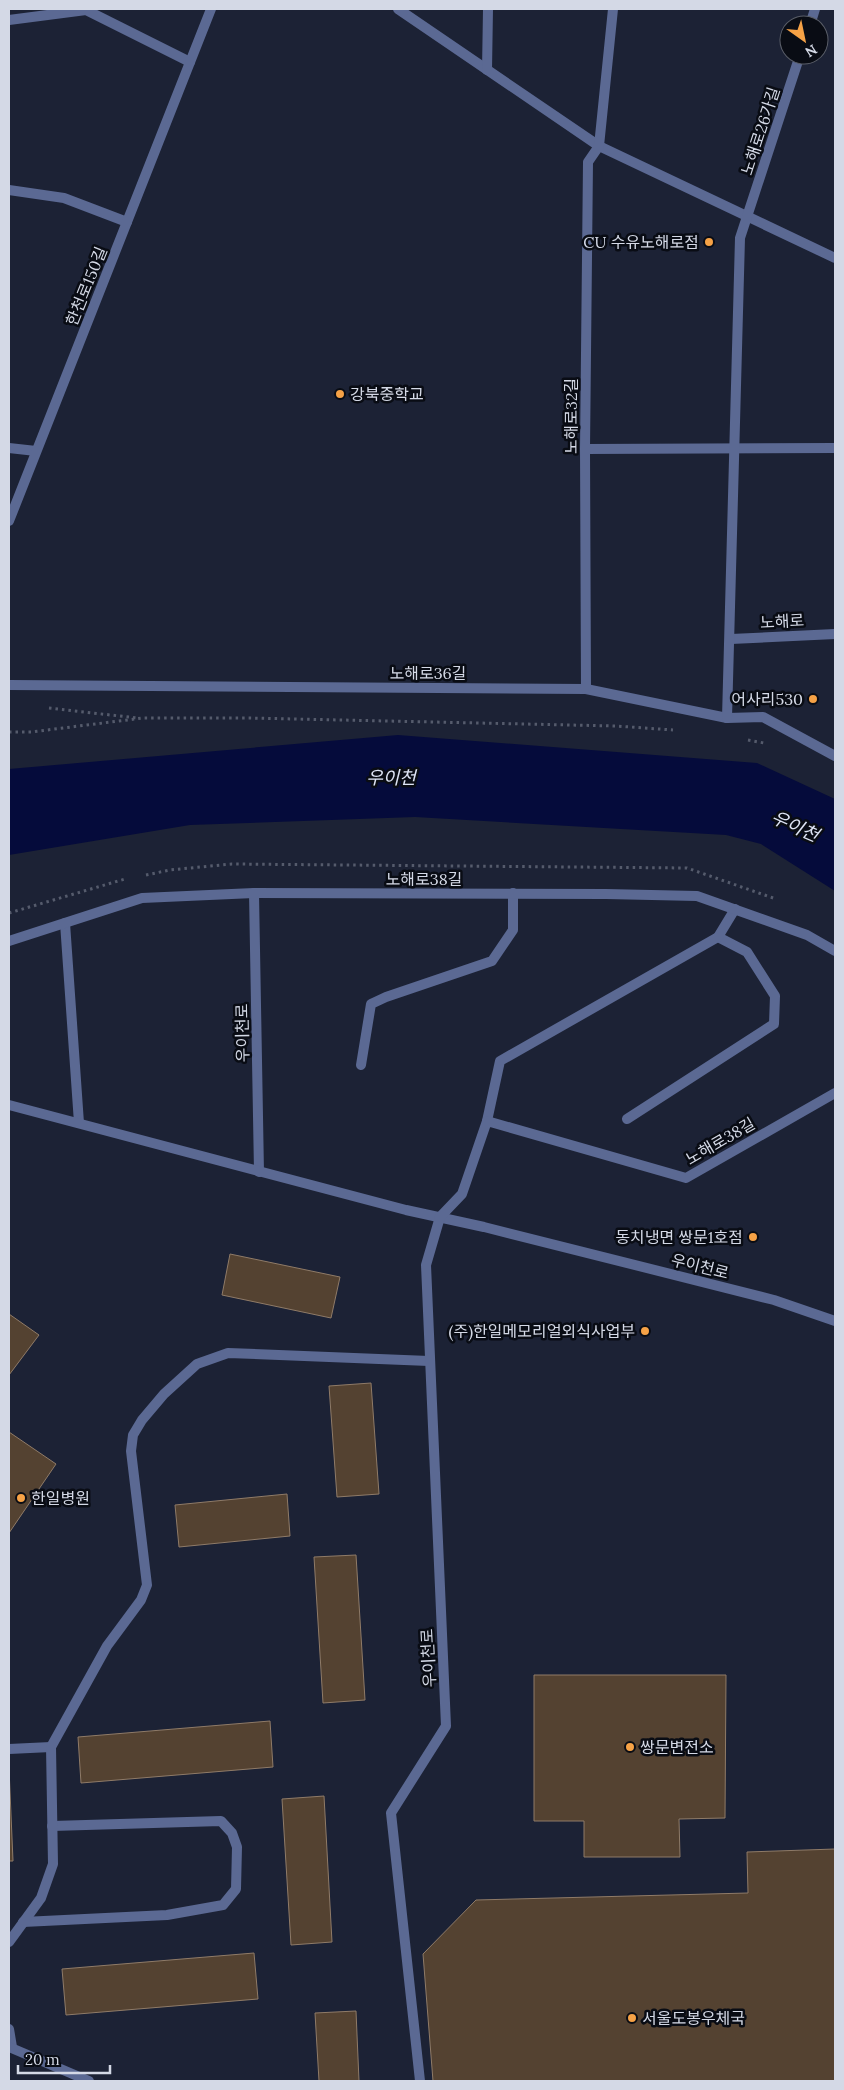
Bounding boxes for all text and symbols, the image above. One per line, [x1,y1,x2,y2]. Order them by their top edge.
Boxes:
north arrow [779,15,829,65]
text: N [801,40,821,61]
street label: 노해로26가길 [736,84,784,178]
place label: CU 수유노해로점 [583,232,699,252]
marker: CU 수유노해로점 [703,236,715,248]
street label: 한천로150길 [61,244,111,328]
street label: 노해로32길 [561,378,581,454]
place label: 강북중학교 [350,384,424,404]
marker: 강북중학교 [334,388,346,400]
street label: 노해로 [759,610,805,632]
street label: 노해로36길 [389,663,467,683]
place label: 어사리530 [731,689,803,709]
marker: 어사리530 [807,693,819,705]
water label: 우이천 [366,766,418,789]
water label: 우이천 [768,805,825,848]
street label: 노해로38길 [386,869,462,889]
street label: 우이천로 [231,1003,253,1063]
street label: 노해로38길 [682,1113,758,1169]
place label: 동치냉면 쌍문1호점 [615,1227,743,1247]
marker: 동치냉면 쌍문1호점 [747,1231,759,1243]
street label: 우이천로 [669,1249,731,1283]
place label: (주)한일메모리얼외식사업부 [449,1321,635,1342]
marker: (주)한일메모리얼외식사업부 [639,1325,651,1337]
place label: 한일병원 [31,1488,90,1508]
marker: 한일병원 [15,1492,27,1504]
street label: 우이천로 [416,1628,440,1688]
place label: 쌍문변전소 [640,1737,714,1757]
marker: 쌍문변전소 [624,1741,636,1753]
place label: 서울도봉우체국 [642,2008,745,2028]
marker: 서울도봉우체국 [626,2012,638,2024]
scale bar [18,2042,110,2074]
text: 20 m [25,2050,60,2069]

